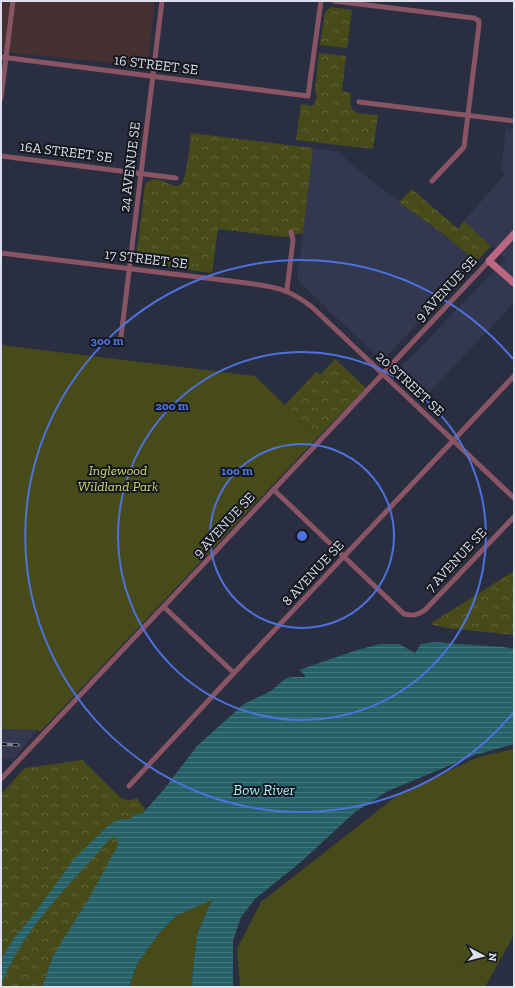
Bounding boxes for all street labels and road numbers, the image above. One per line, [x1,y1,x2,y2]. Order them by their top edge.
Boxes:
street label: 16 STREET SE [113,51,199,79]
street label: 24 AVENUE SE [116,121,144,213]
street label: 16A STREET SE [19,138,113,166]
street label: 17 STREET SE [104,245,188,273]
street label: 9 AVENUE SE [411,253,481,325]
street label: 20 STREET SE [372,348,448,420]
street label: 9 AVENUE SE [189,489,259,561]
street label: 7 AVENUE SE [422,524,490,596]
street label: 8 AVENUE SE [278,537,348,609]

